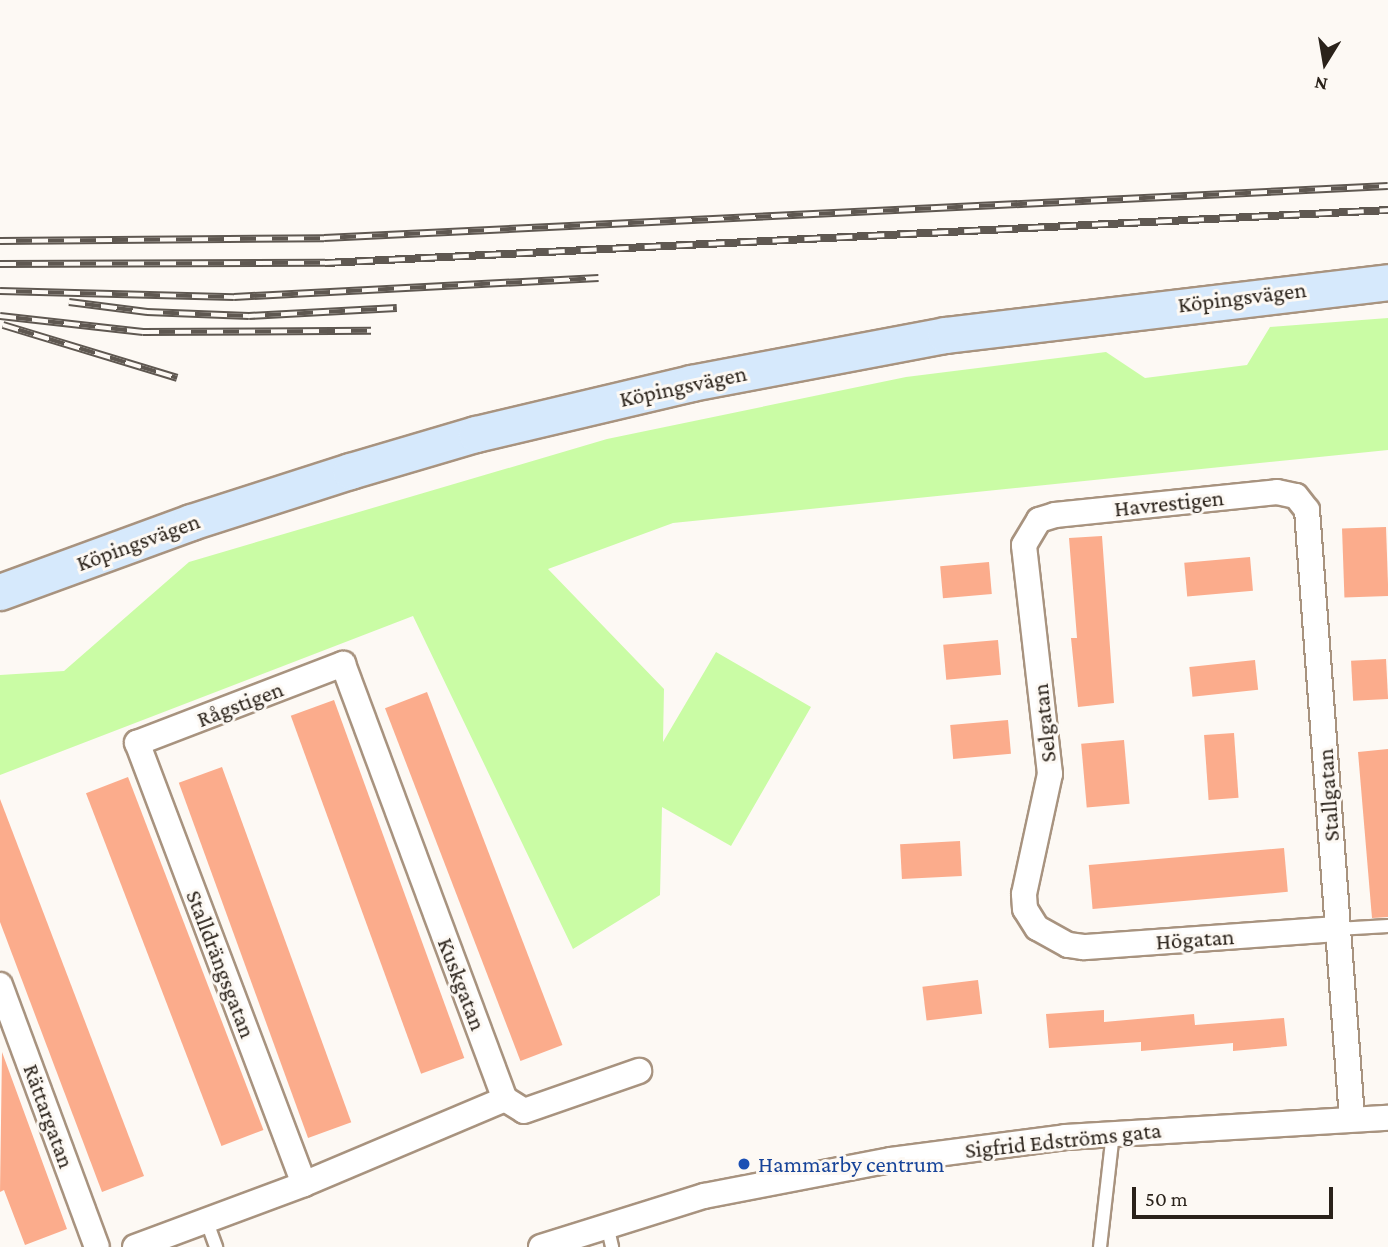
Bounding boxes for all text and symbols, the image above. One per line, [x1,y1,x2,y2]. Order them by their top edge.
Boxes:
north arrow [1290,28,1360,98]
text: N [1313,73,1329,96]
street label: Köpingsvägen [1176,275,1308,319]
street label: Köpingsvägen [617,359,749,413]
street label: Havrestigen [1113,484,1225,522]
street label: Köpingsvägen [73,507,203,577]
street label: Rågstigen [193,675,287,733]
street label: Selgatan [1026,682,1062,764]
street label: Stallgatan [1311,748,1345,842]
street label: Stalldrängsgatan [180,886,262,1042]
street label: Högatan [1155,922,1235,956]
street label: Kuskgatan [432,934,492,1034]
street label: Rättargatan [17,1060,81,1172]
street label: Sigfrid Edströms gata [963,1116,1163,1164]
place label: Hammarby centrum [758,1150,944,1178]
marker: Hammarby centrum [736,1156,752,1172]
scale bar [1136,1174,1337,1218]
text: 50 m [1145,1187,1188,1211]

